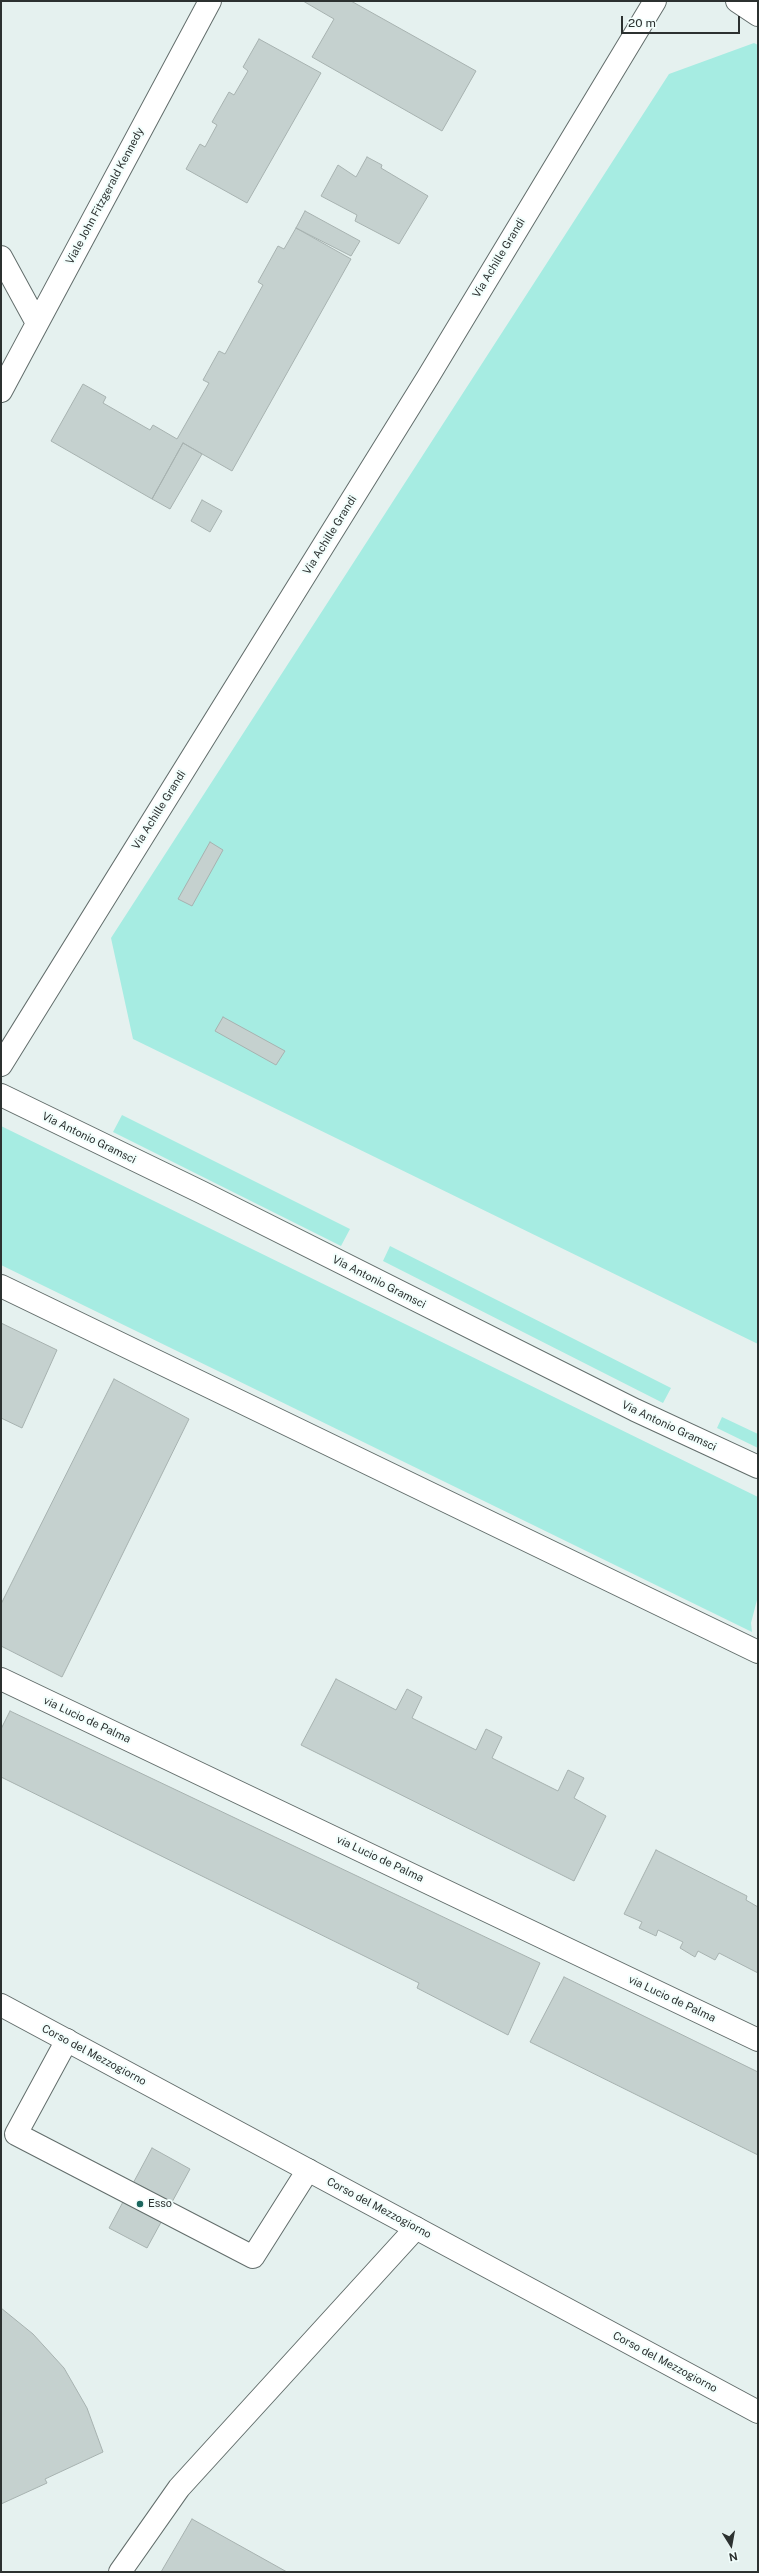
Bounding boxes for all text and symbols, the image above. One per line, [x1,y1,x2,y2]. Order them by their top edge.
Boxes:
scale bar [623,8,742,34]
text: 20 m [628,16,656,30]
street label: Viale John Fitzgerald Kennedy [63,125,147,267]
street label: Via Achille Grandi [470,216,528,300]
street label: Via Achille Grandi [300,493,360,577]
street label: Via Achille Grandi [129,768,189,852]
street label: Via Antonio Gramsci [40,1109,138,1167]
street label: Via Antonio Gramsci [330,1253,428,1311]
street label: Via Antonio Gramsci [620,1398,718,1454]
street label: via Lucio de Palma [41,1694,133,1746]
street label: via Lucio de Palma [334,1833,426,1885]
street label: via Lucio de Palma [626,1973,718,2025]
street label: Corso del Mezzogiorno [39,2022,149,2088]
street label: Corso del Mezzogiorno [324,2175,434,2241]
place label: Esso [148,2197,172,2211]
marker: Esso [135,2199,145,2209]
street label: Corso del Mezzogiorno [610,2329,720,2395]
north arrow [711,2525,751,2565]
text: N [728,2550,739,2563]

